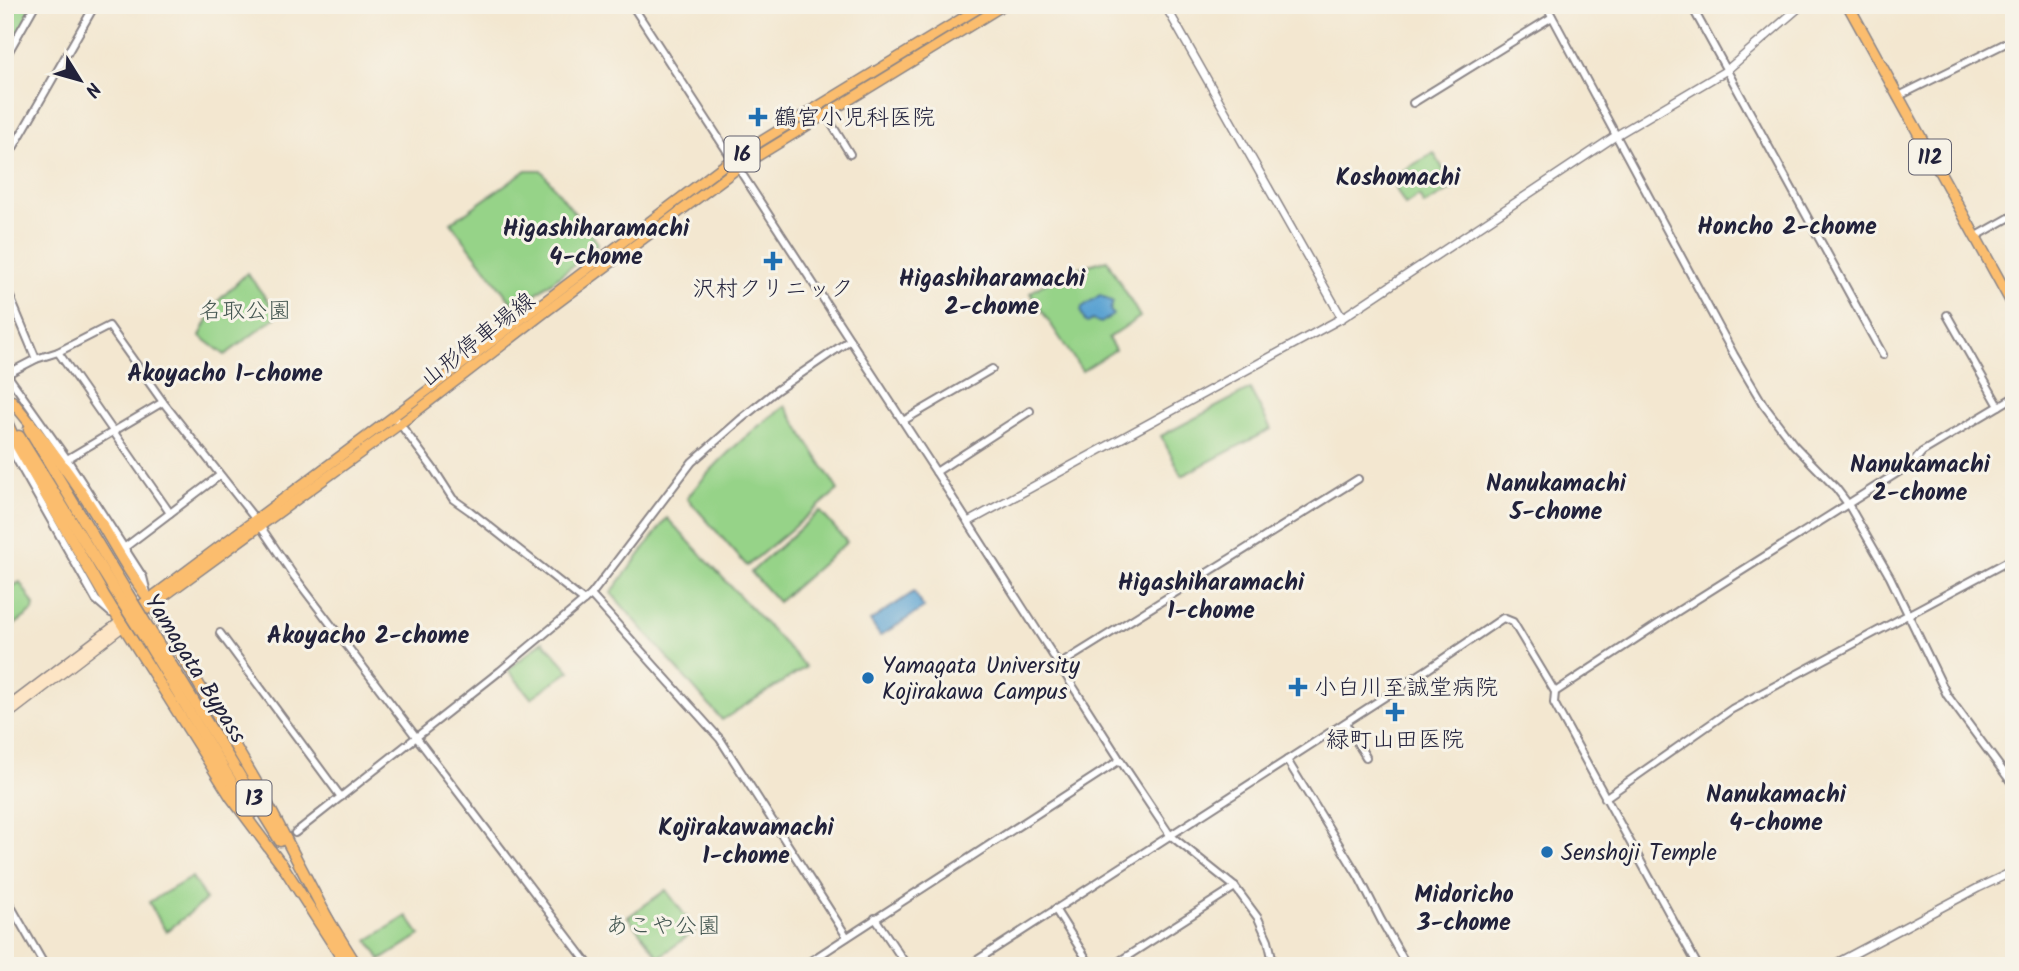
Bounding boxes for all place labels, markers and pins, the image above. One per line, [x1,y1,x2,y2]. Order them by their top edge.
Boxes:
place label: 鶴宮小児科医院 [774,101,935,137]
marker: 鶴宮小児科医院 [748,107,768,127]
marker: 沢村クリニック [763,251,783,271]
place label: 沢村クリニック [693,272,854,308]
place label: Yamagata University Kojirakawa Campus [882,649,1080,711]
marker: Yamagata University Kojirakawa Campus [860,670,876,686]
place label: 小白川至誠堂病院 [1314,671,1498,707]
marker: 小白川至誠堂病院 [1288,677,1308,697]
marker: 緑町山田医院 [1385,702,1405,722]
place label: 緑町山田医院 [1326,723,1464,759]
place label: Senshoji Temple [1561,836,1717,872]
marker: Senshoji Temple [1539,844,1555,860]

